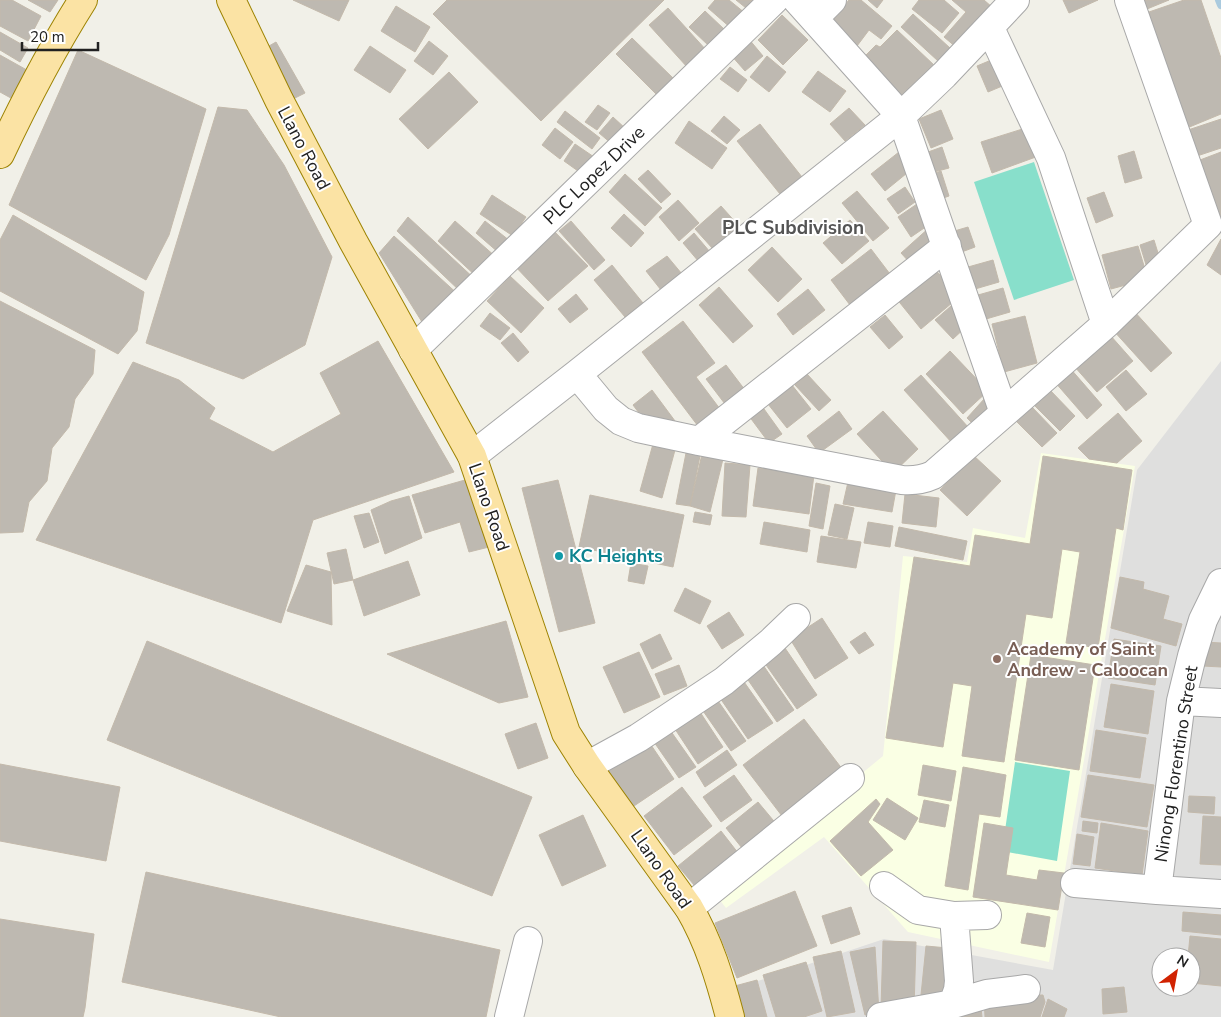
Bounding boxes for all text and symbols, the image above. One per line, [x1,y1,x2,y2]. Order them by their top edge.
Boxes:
scale bar [22,20,99,52]
text: 20 m [30,27,65,47]
street label: Llano Road [272,102,336,194]
street label: PLC Lopez Drive [538,120,650,230]
district label: PLC Subdivision [722,215,864,241]
street label: Llano Road [463,460,515,554]
place label: KC Heights [569,544,663,568]
marker: KC Heights [553,550,565,562]
place label: Academy of Saint Andrew - Caloocan [1007,637,1168,682]
marker: Academy of Saint Andrew - Caloocan [991,653,1003,665]
street label: Ninong Florentino Street [1149,663,1204,864]
street label: Llano Road [625,825,697,913]
north arrow [1151,947,1201,997]
text: N [1173,951,1192,972]

